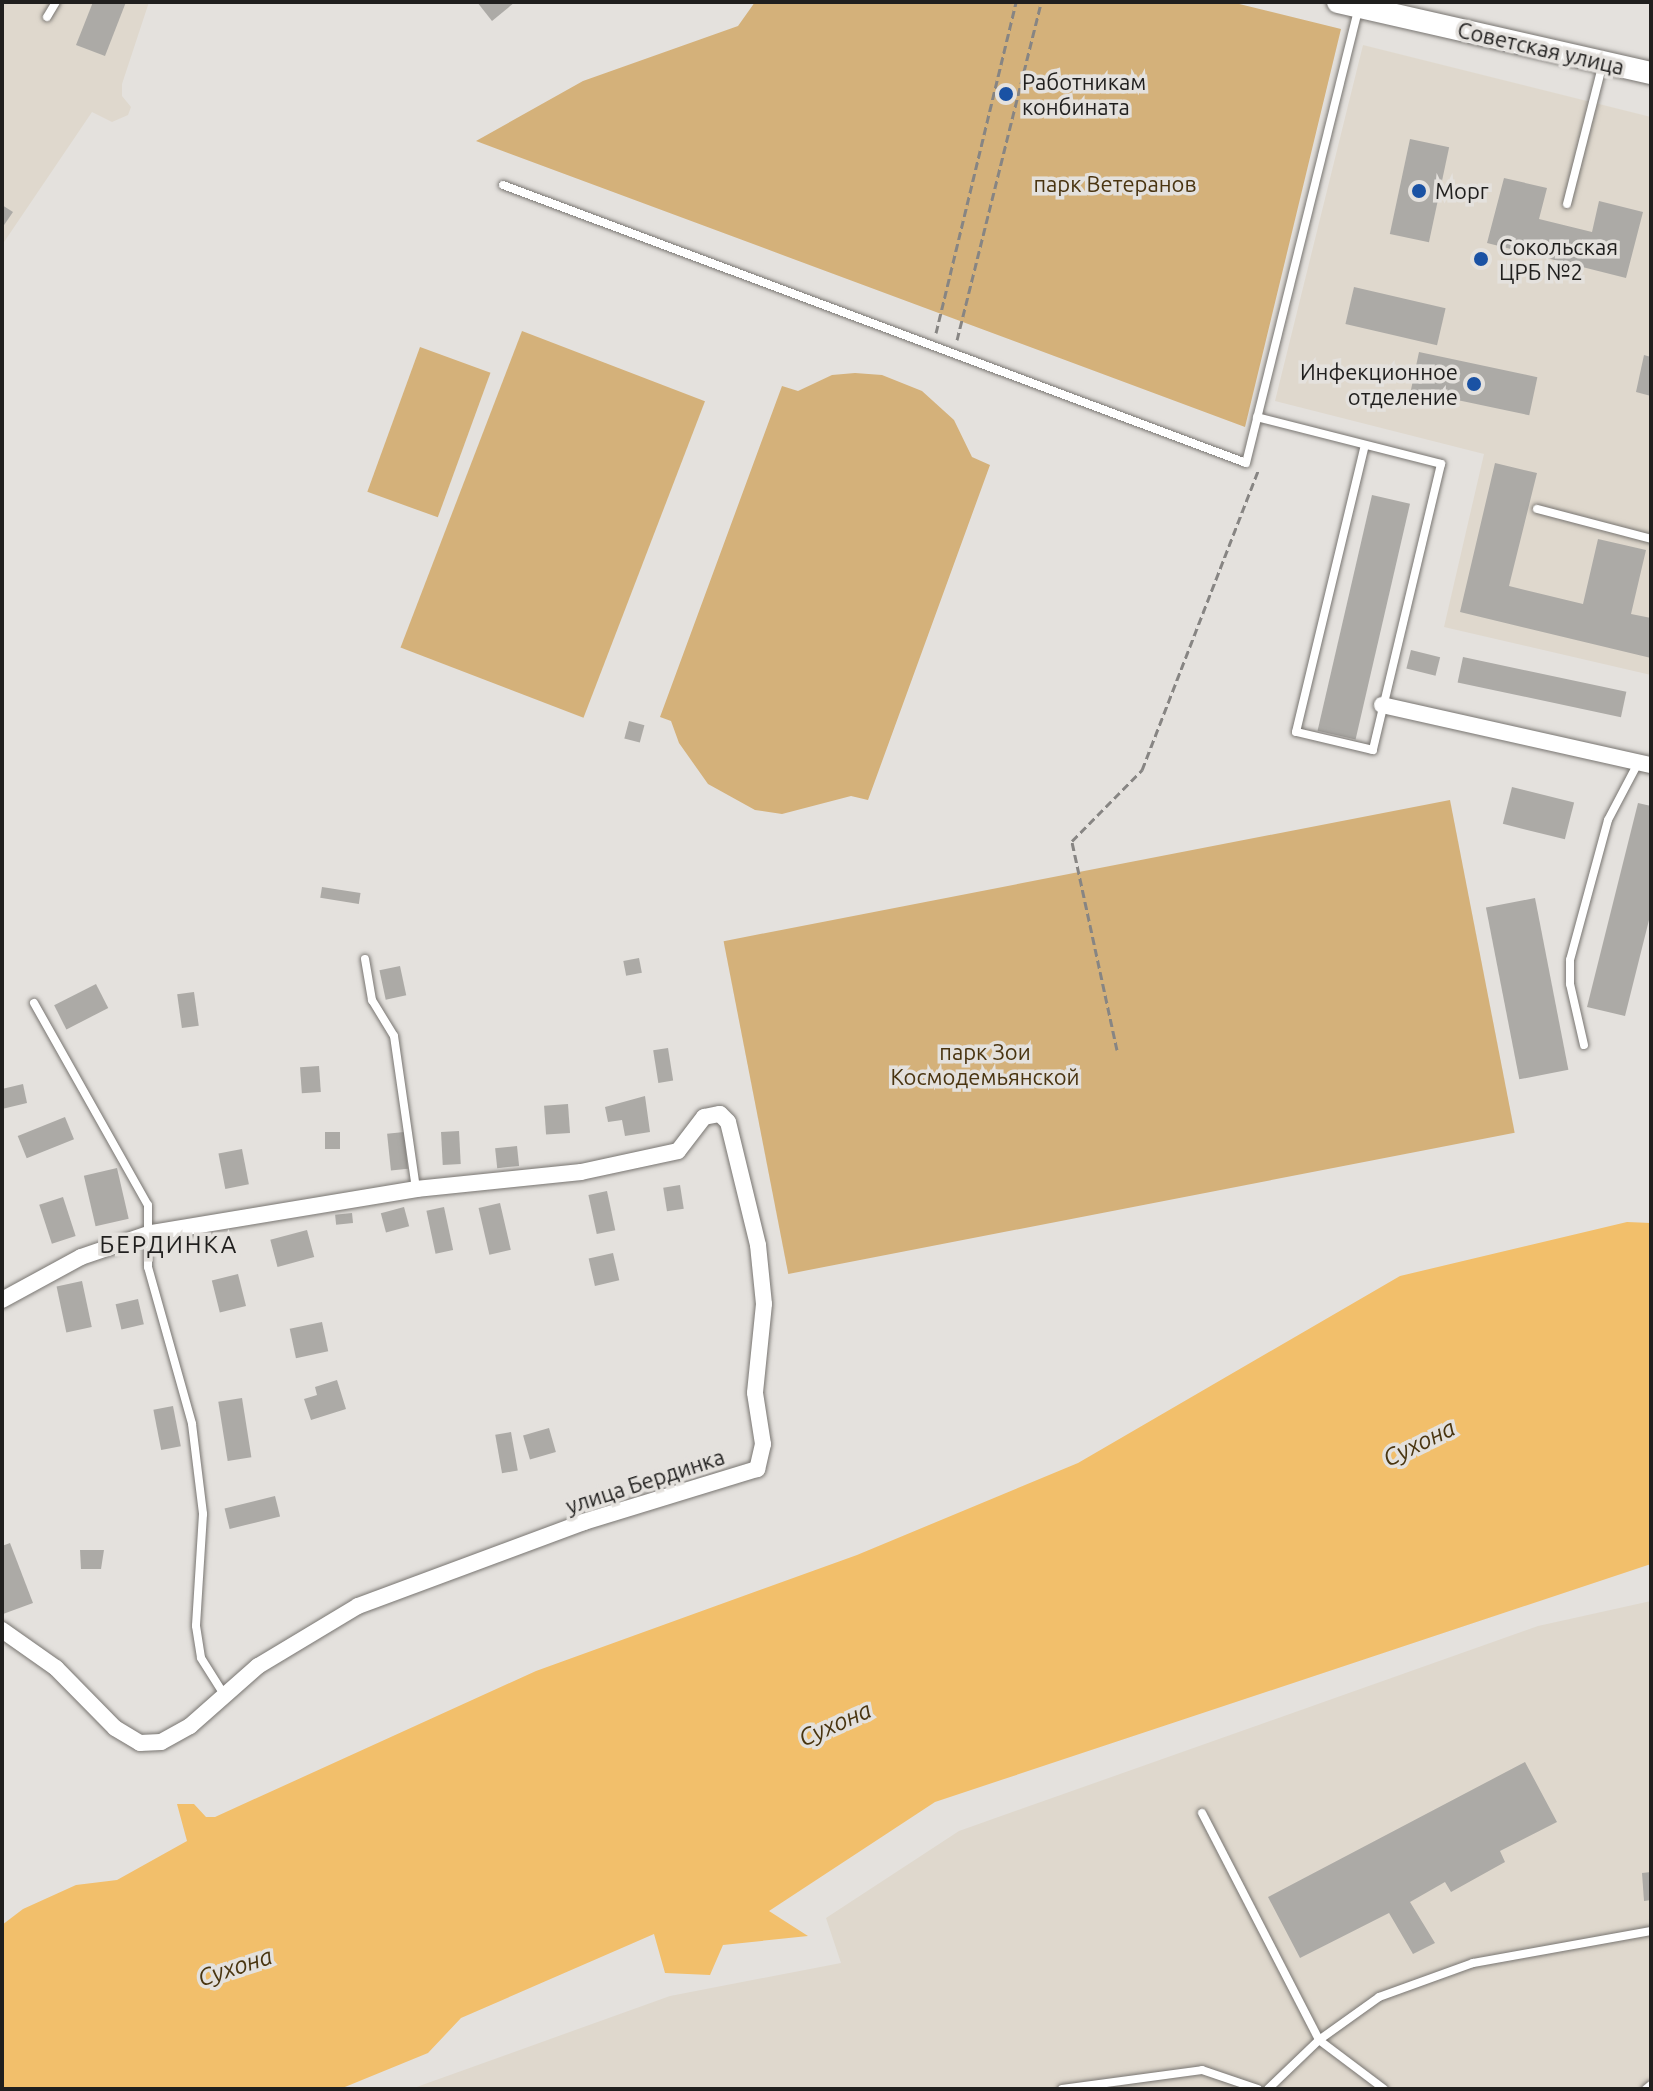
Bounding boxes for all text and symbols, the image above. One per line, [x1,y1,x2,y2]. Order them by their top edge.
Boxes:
street label: Советская улица [1455,16,1627,80]
place label: Работникам конбината [1022,68,1146,120]
marker: Работникам конбината [997,85,1015,103]
park label: парк Ветеранов [1033,171,1197,197]
place label: Морг [1435,178,1489,204]
marker: Морг [1410,182,1428,200]
place label: Сокольская ЦРБ №2 [1499,233,1618,284]
marker: Сокольская ЦРБ №2 [1470,248,1492,270]
place label: Инфекционное отделение [1300,358,1458,410]
marker: Инфекционное отделение [1465,375,1483,393]
park label: парк Зои Космодемьянской [890,1038,1080,1090]
district label: БЕРДИНКА [100,1231,238,1259]
water label: Сухона [1378,1413,1460,1473]
street label: улица Бердинка [562,1443,728,1519]
water label: Сухона [794,1695,876,1753]
water label: Сухона [194,1941,276,1993]

